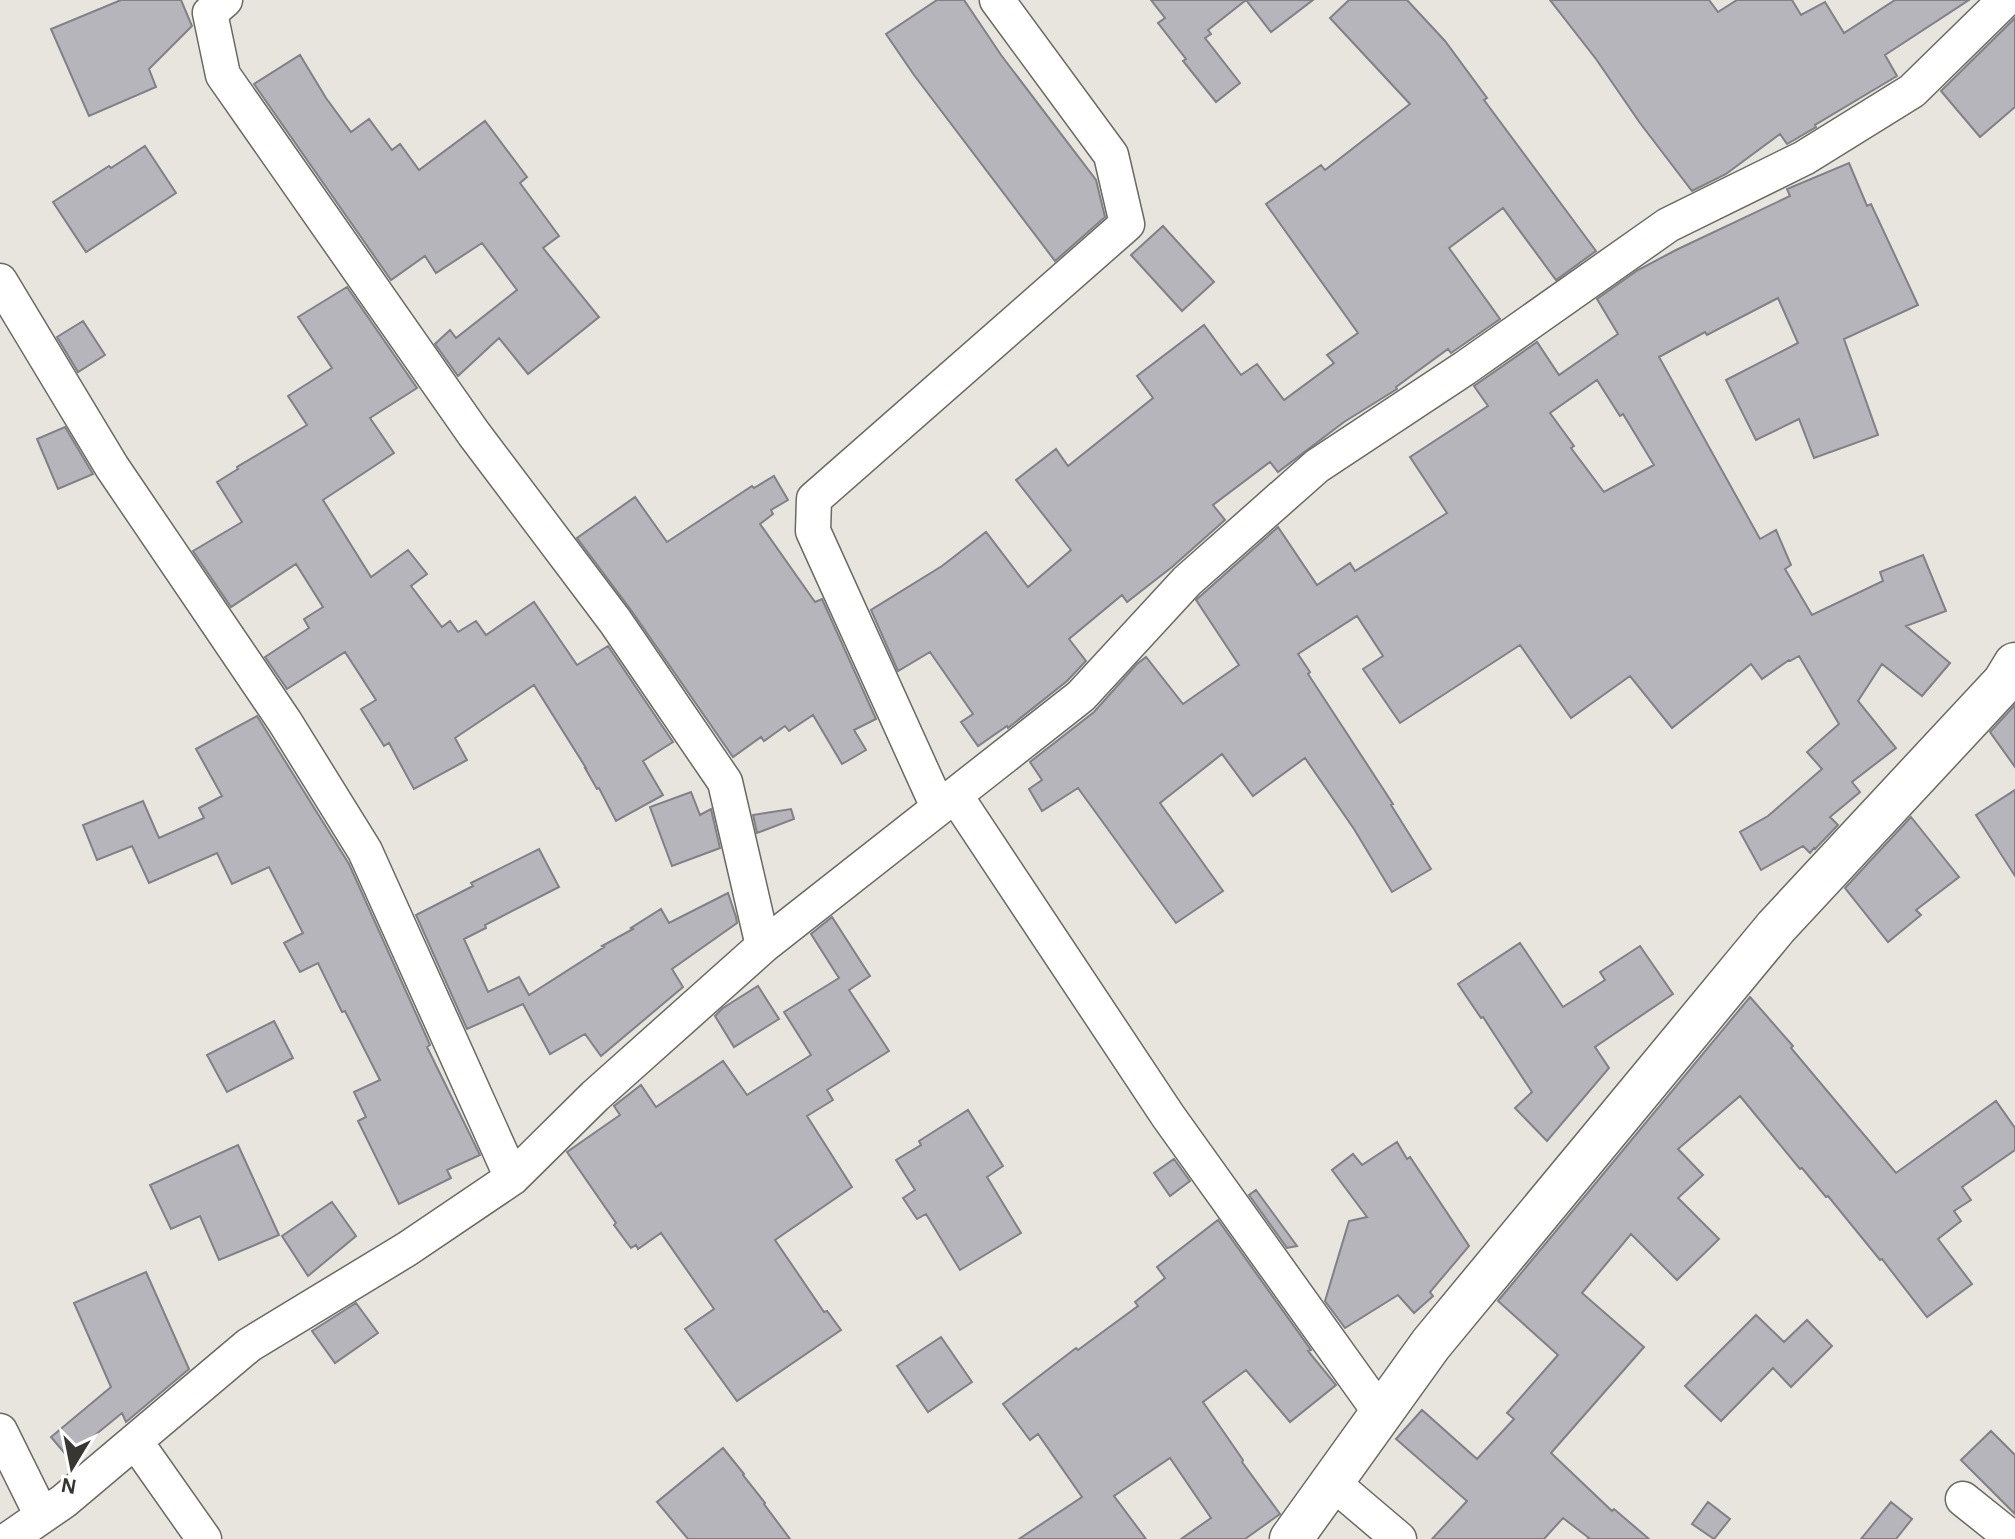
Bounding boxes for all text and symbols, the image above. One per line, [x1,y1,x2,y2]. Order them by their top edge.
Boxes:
north arrow [32,1427,112,1507]
text: N [59,1474,78,1498]

